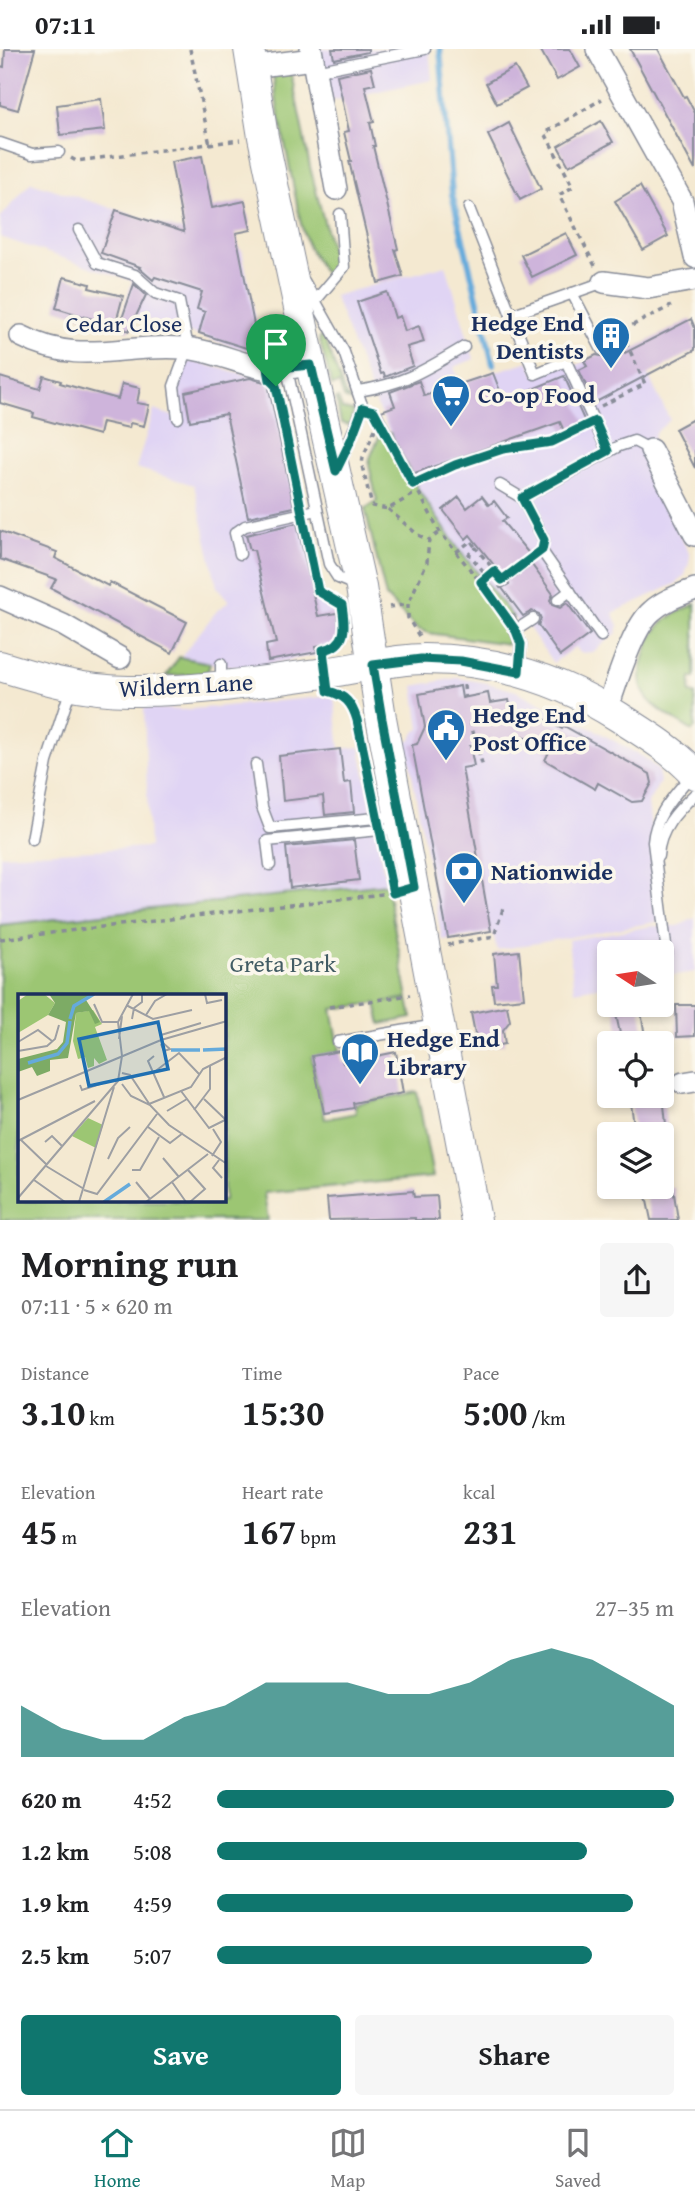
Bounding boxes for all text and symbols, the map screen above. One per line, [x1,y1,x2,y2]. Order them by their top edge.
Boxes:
text: 07:11 [35,5,96,44]
place label: Hedge End Dentists [471,305,584,368]
street label: Cedar Close [66,306,182,341]
pin [246,314,306,386]
building icon: Hedge End Dentists [590,315,632,370]
icon: arrive [257,325,295,363]
supermarket icon: Co-op Food [430,373,472,428]
place label: Co-op Food [478,377,596,412]
street label: Wildern Lane [118,664,254,706]
place label: Hedge End Post Office [473,697,587,760]
public building icon: Hedge End Post Office [425,707,467,762]
bank icon: Nationwide [443,850,485,905]
place label: Nationwide [491,854,613,889]
north arrow [597,940,674,1017]
map controls [597,940,674,1199]
park label: Greta Park [230,946,337,981]
inset map [18,994,226,1203]
place label: Hedge End Library [387,1021,500,1084]
library icon: Hedge End Library [339,1031,381,1086]
button: locate [597,1031,674,1108]
button: layers [597,1122,674,1199]
text: Morning run [21,1235,238,1291]
button: share [600,1243,674,1317]
text: 07:11 · 5 × 620 m [21,1289,173,1322]
text: Distance [21,1359,89,1387]
text: Time [242,1359,282,1387]
text: Pace [463,1359,500,1387]
text: 3.10 [21,1387,85,1438]
text: 15:30 [242,1387,324,1438]
text: 5:00 [463,1387,527,1438]
text: km [85,1404,115,1432]
text: /km [527,1404,566,1432]
text: Elevation [21,1478,95,1506]
text: Heart rate [242,1478,323,1506]
text: kcal [463,1478,495,1506]
text: 45 [21,1506,57,1557]
text: 167 [242,1506,296,1557]
text: 231 [463,1506,517,1557]
text: m [57,1523,77,1551]
text: bpm [296,1523,336,1551]
text: Elevation [21,1591,111,1624]
text: 27–35 m [595,1591,674,1624]
text: 620 m [21,1783,82,1816]
text: 4:52 [133,1783,172,1816]
text: 1.2 km [21,1835,89,1868]
text: 5:08 [133,1835,172,1868]
text: 1.9 km [21,1887,89,1920]
text: 4:59 [133,1887,172,1920]
text: 2.5 km [21,1939,89,1972]
text: 5:07 [133,1939,172,1972]
button: Save [21,2015,341,2095]
button: Share [355,2015,674,2095]
tab: Home [94,2124,141,2194]
tab: Map [329,2124,367,2194]
tab: Saved [555,2124,601,2194]

